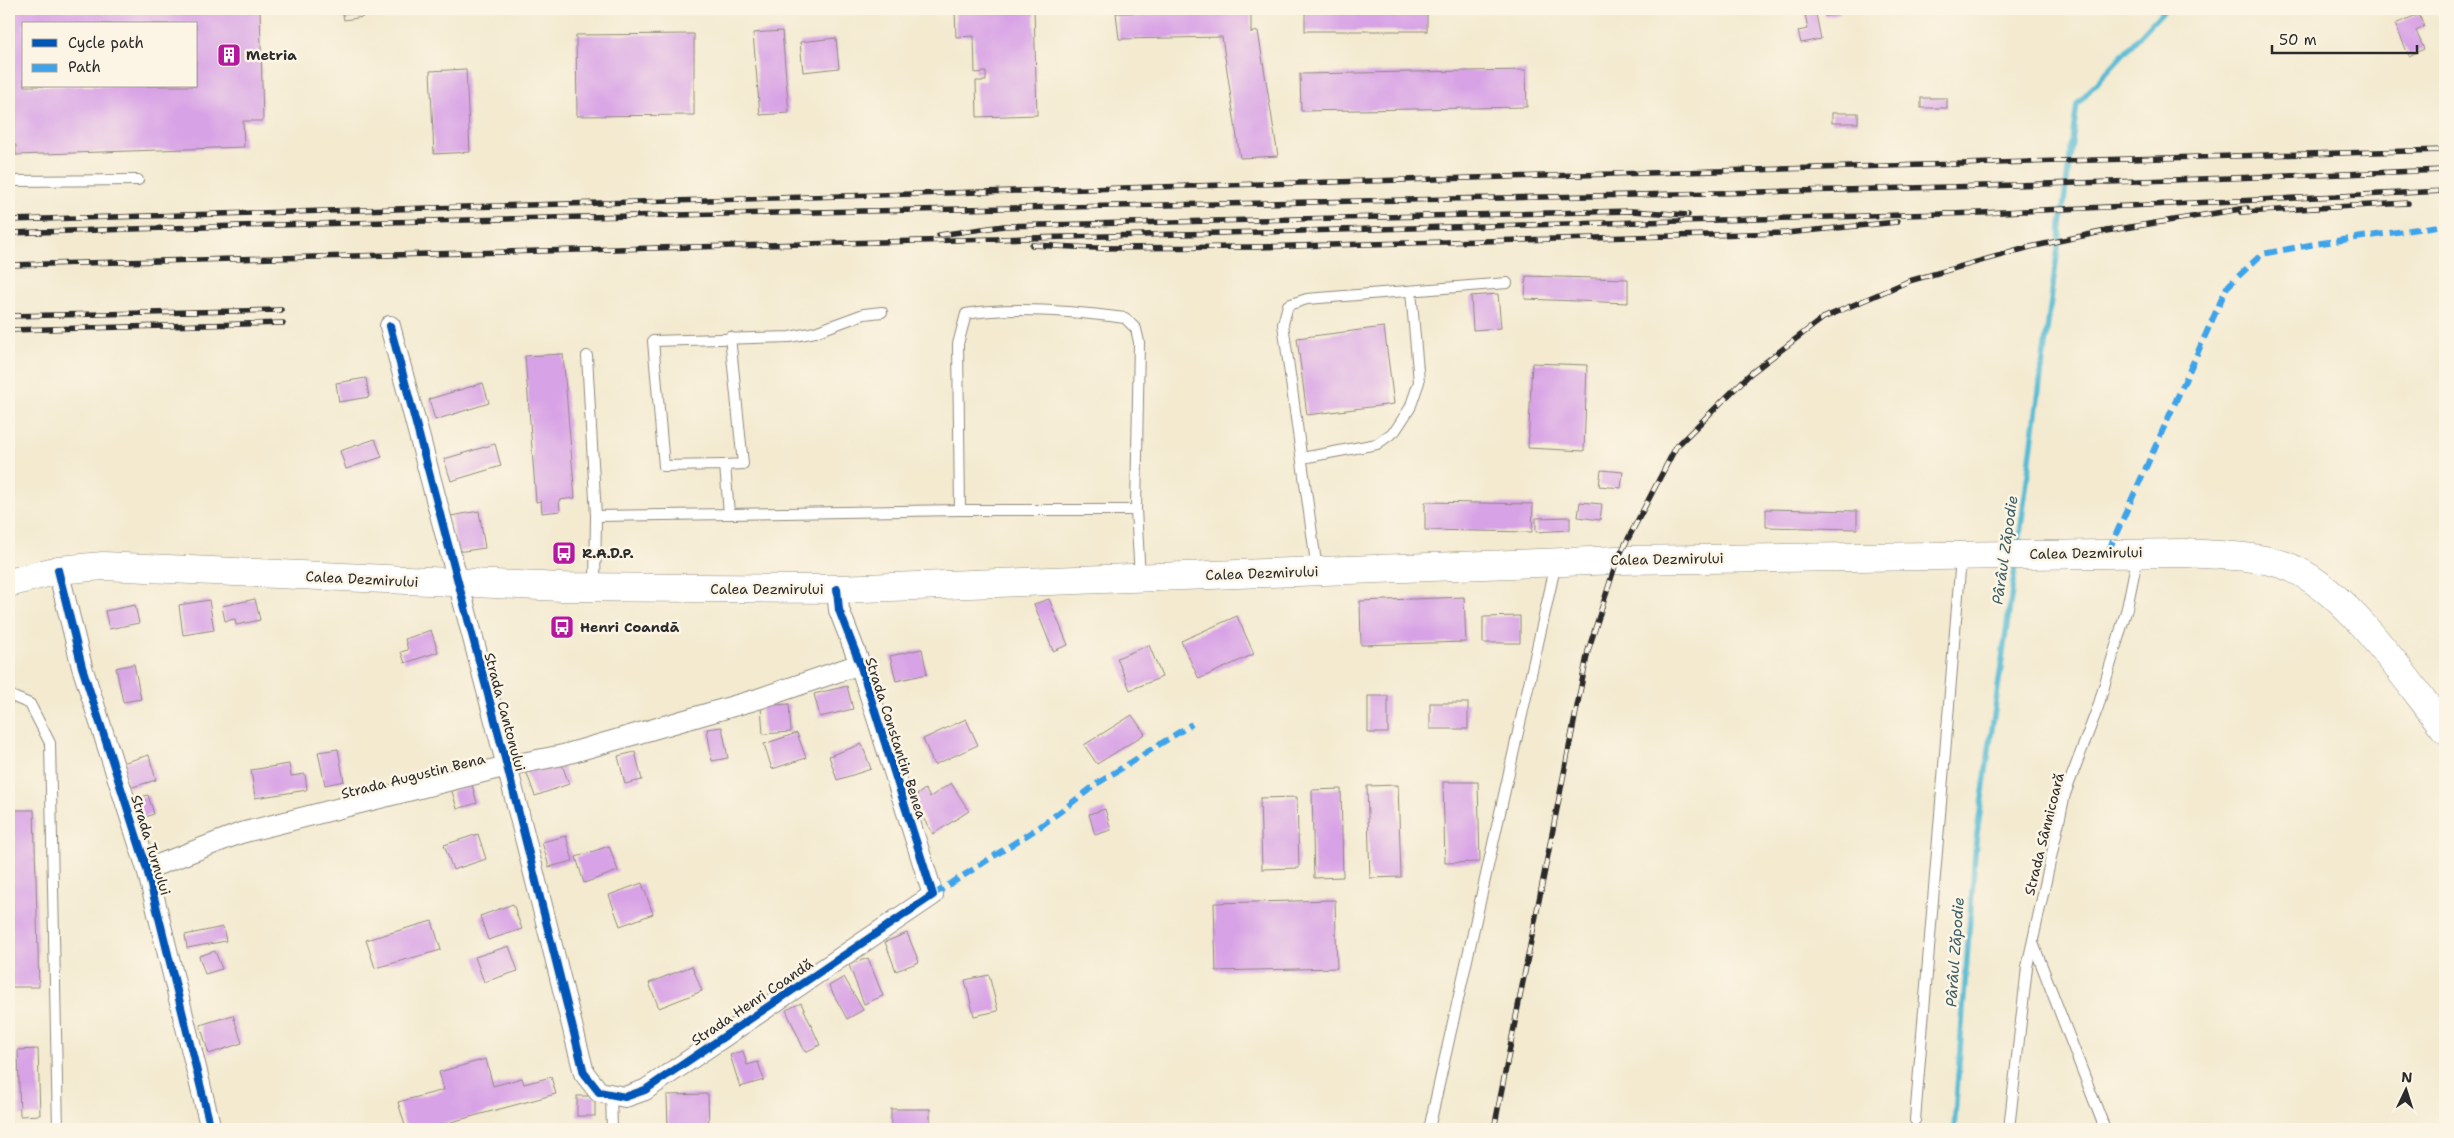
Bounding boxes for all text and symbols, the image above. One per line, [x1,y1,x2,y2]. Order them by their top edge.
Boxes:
legend [22,22,198,88]
scale bar [2272,22,2416,54]
text: 50 m [2279,30,2317,50]
text: Cycle path [68,33,144,53]
building icon: Metria [216,42,242,68]
place label: Metria [246,46,297,64]
text: Path [68,57,101,77]
water label: Pârâul Zăpodie [1987,494,2023,606]
bus stop icon: R.A.D.P. [551,540,577,566]
street label: Calea Dezmirului [2029,543,2143,563]
place label: R.A.D.P. [582,544,634,562]
street label: Calea Dezmirului [1610,549,1724,569]
street label: Calea Dezmirului [1205,562,1319,584]
street label: Calea Dezmirului [305,567,419,591]
street label: Calea Dezmirului [710,580,824,598]
bus stop icon: Henri Coandă [549,614,575,640]
place label: Henri Coandă [580,618,680,636]
street label: Strada Cantonului [480,651,530,773]
street label: Strada Constantin Benea [861,655,931,821]
street label: Strada Augustin Bena [339,749,487,803]
street label: Strada Sânnicoară [2020,771,2068,897]
street label: Strada Turnului [127,793,175,897]
water label: Pârâul Zăpodie [1941,896,1969,1008]
street label: Strada Henri Coandă [688,954,817,1049]
north arrow [2382,1066,2432,1116]
text: N [2401,1068,2413,1086]

